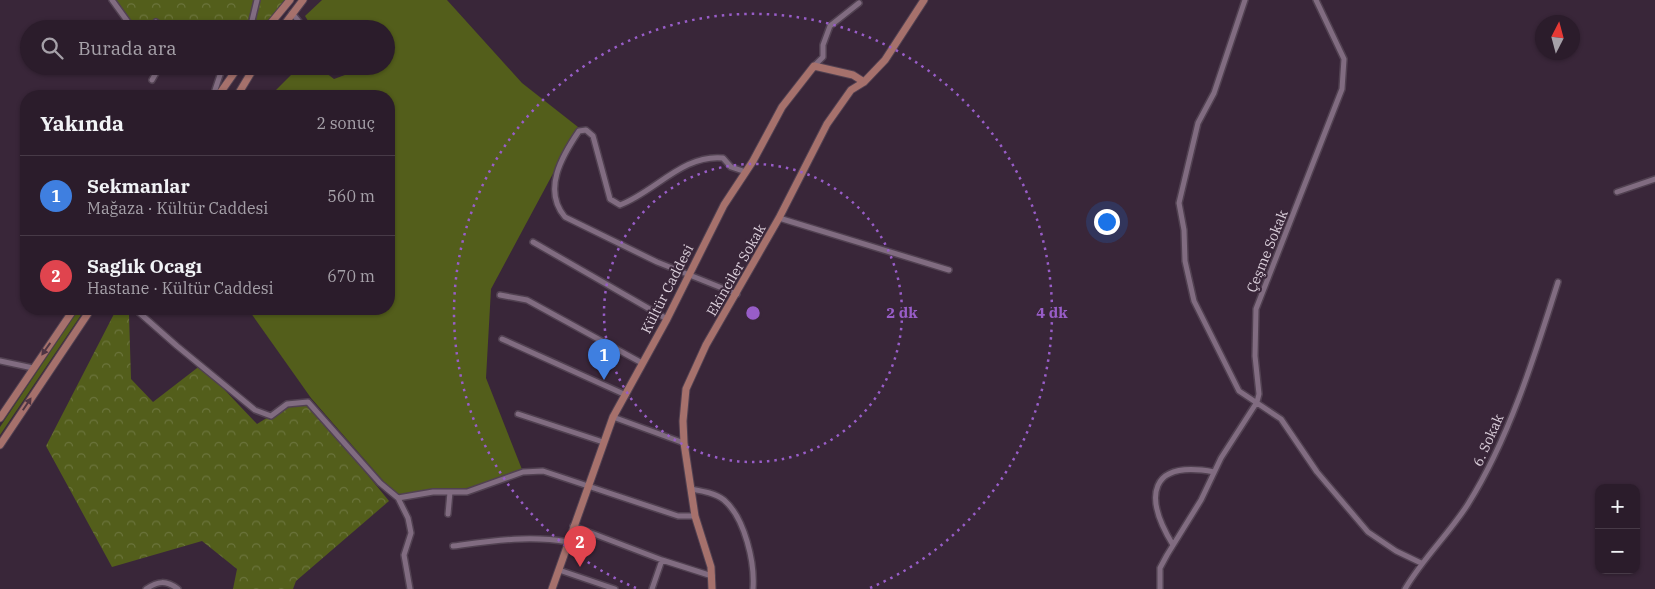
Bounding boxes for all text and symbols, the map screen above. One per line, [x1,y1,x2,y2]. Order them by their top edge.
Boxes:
north arrow [1535,15,1580,60]
search box [20,20,395,75]
icon: search [38,34,66,62]
text: Burada ara [78,36,177,60]
text: Yakında [40,109,124,137]
text: 2 sonuç [316,113,375,133]
text: Sekmanlar [87,174,190,198]
text: 1 [51,186,61,206]
text: 560 m [327,186,375,206]
text: Mağaza · Kültür Caddesi [87,198,268,218]
street label: Çeşme Sokak [1242,206,1292,295]
your location [1094,209,1120,235]
street label: Ekinciler Sokak [702,220,770,319]
street label: Kültür Caddesi [637,241,697,337]
text: Saglık Ocagı [87,254,202,278]
text: 2 [51,266,61,286]
text: 670 m [327,266,375,286]
text: Hastane · Kültür Caddesi [87,278,274,298]
text: 2 dk [886,303,918,322]
text: 4 dk [1036,303,1068,322]
centre of rings [744,304,762,322]
pin: 1 [588,339,620,380]
one-way arrow [41,342,51,355]
one-way arrow [22,397,32,411]
street label: 6. Sokak [1468,410,1508,469]
map controls [1595,484,1640,574]
button: + [1595,484,1640,529]
pin: 2 [564,526,596,567]
button: − [1595,529,1640,574]

